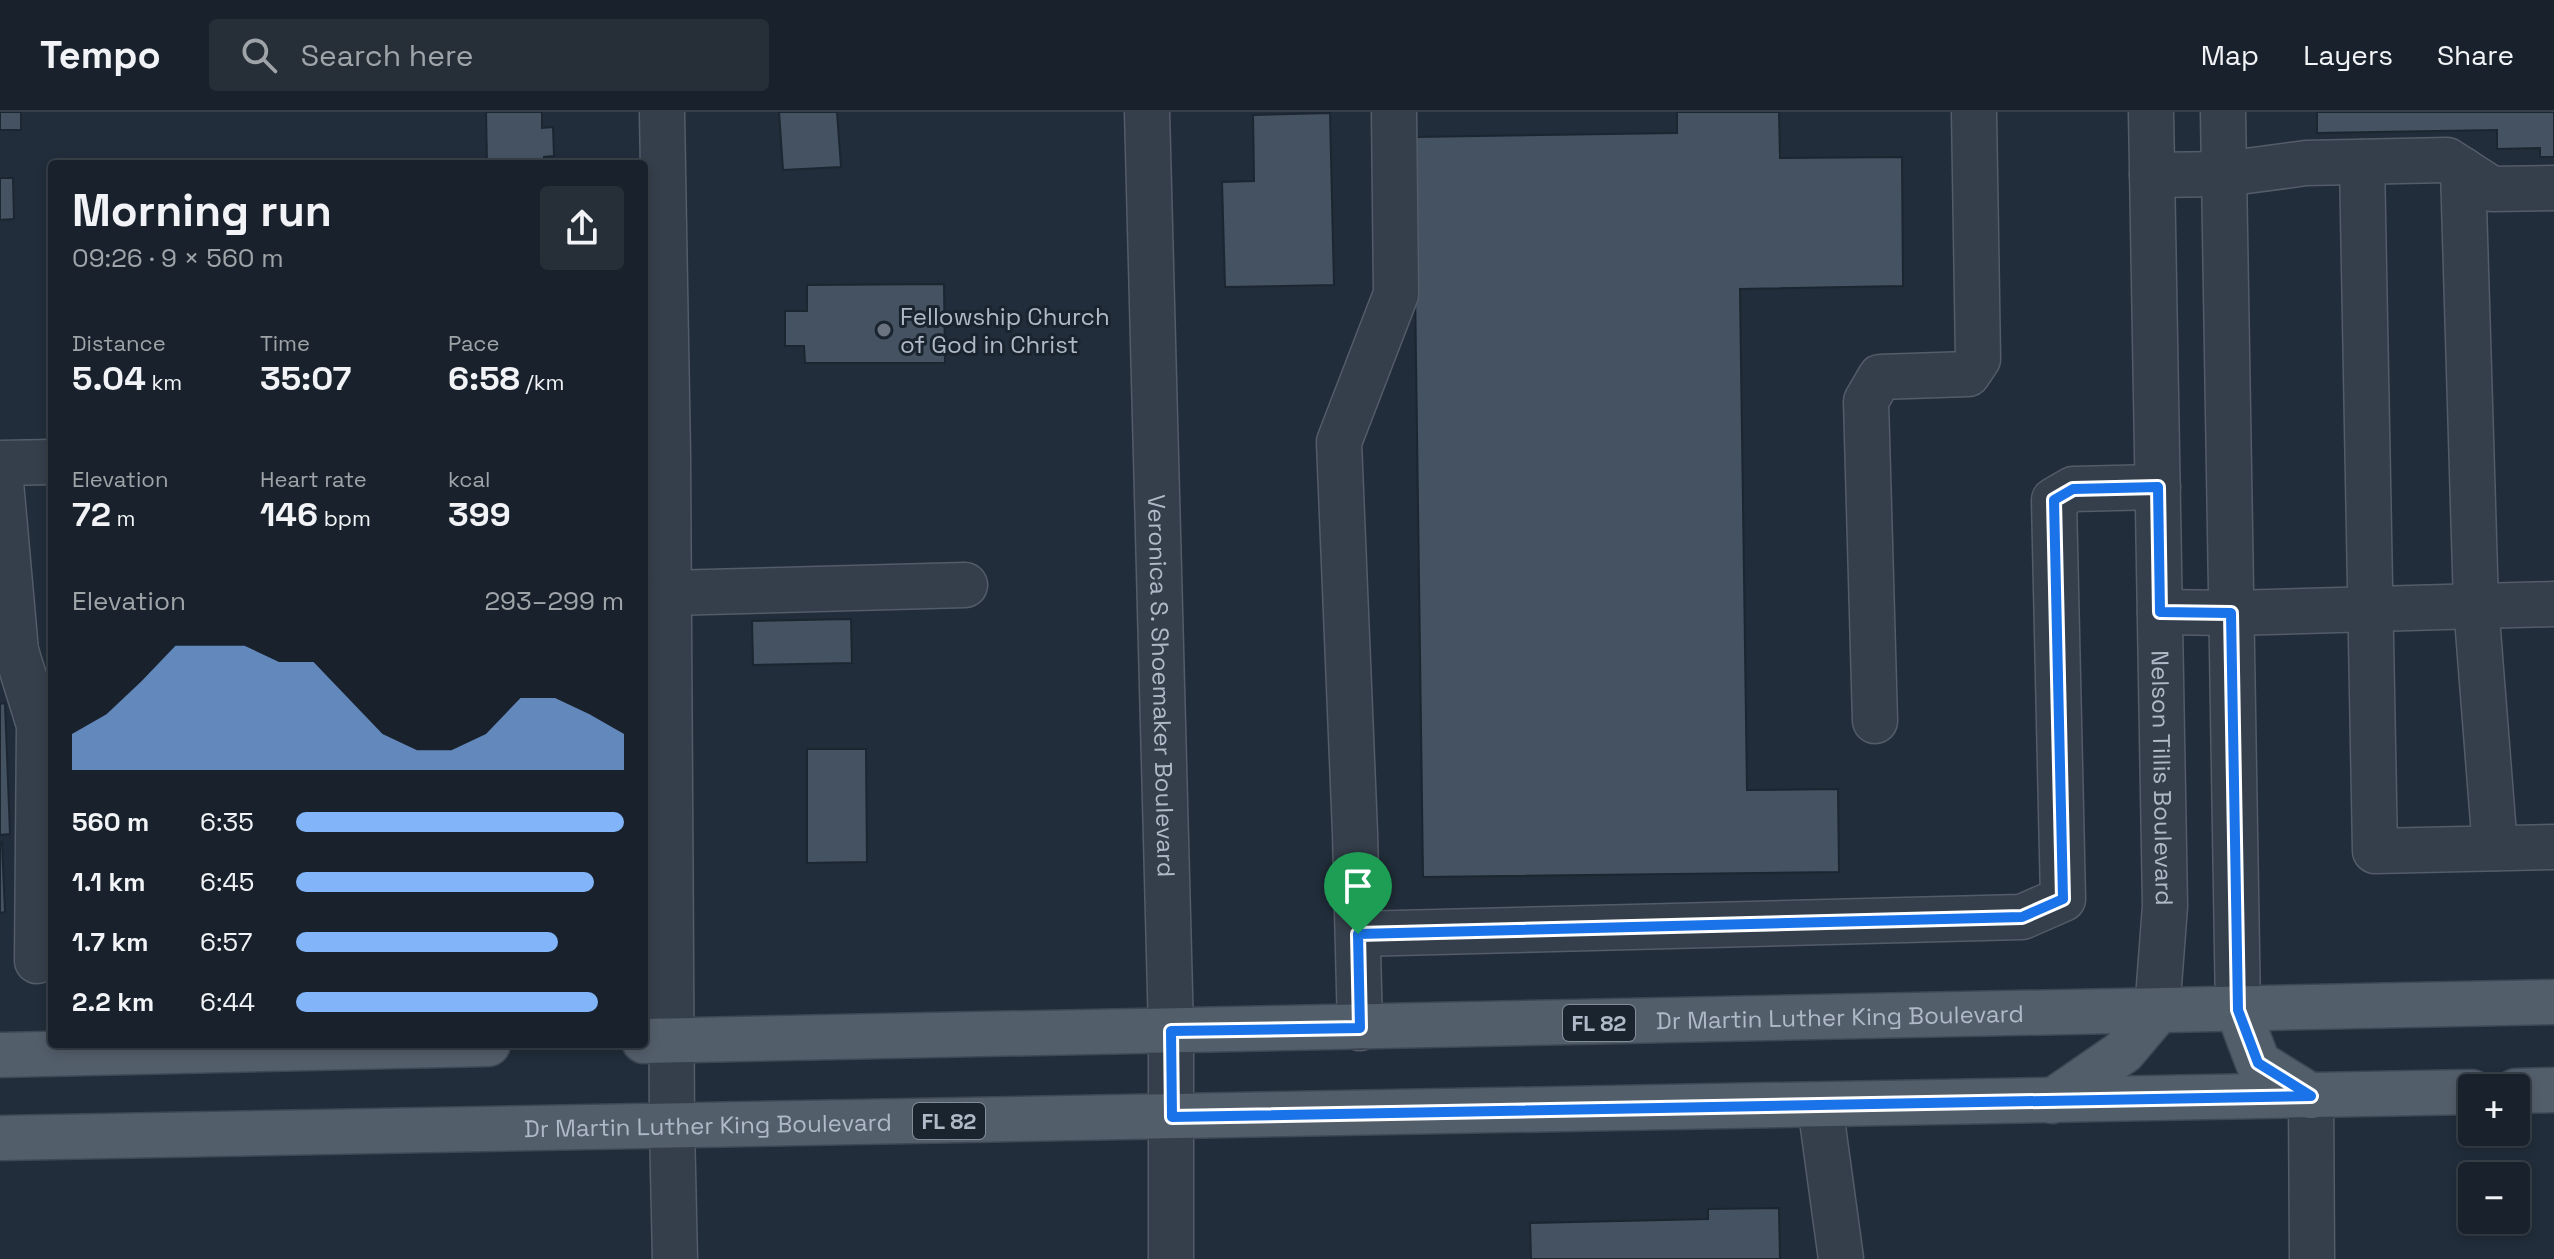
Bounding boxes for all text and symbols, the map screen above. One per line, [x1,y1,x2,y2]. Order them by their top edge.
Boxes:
search box [209,19,769,91]
text: Tempo [40,31,161,79]
icon: search [237,33,281,77]
text: Search here [301,36,474,75]
text: Map [2201,37,2259,73]
text: Layers [2303,37,2393,73]
text: Share [2437,37,2514,73]
text: Morning run [72,183,332,239]
button: share [540,186,624,270]
text: 09:26 · 9 × 560 m [72,241,284,275]
place label: Fellowship Church of God in Christ [900,301,1110,360]
marker: Fellowship Church of God in Christ [875,321,893,339]
text: Distance [72,329,166,357]
text: Time [260,329,310,357]
text: Pace [448,329,500,357]
text: 5.04 [72,357,146,400]
text: 35:07 [260,357,351,400]
text: 6:58 [448,357,520,400]
text: km [146,368,182,396]
text: /km [520,368,565,396]
text: Elevation [72,465,168,493]
text: Heart rate [260,465,367,493]
text: kcal [448,465,490,493]
text: 72 [72,493,111,536]
text: 146 [260,493,318,536]
text: 399 [448,493,511,536]
street label: Veronica S. Shoemaker Boulevard [1141,494,1182,878]
text: m [111,504,135,532]
text: bpm [318,504,371,532]
text: Elevation [72,584,186,618]
text: 293–299 m [485,584,624,618]
street label: Nelson Tillis Boulevard [2145,650,2180,906]
text: 560 m [72,805,149,839]
text: 6:35 [200,805,254,839]
pin [1324,852,1392,934]
icon: arrive [1336,864,1380,908]
text: 1.1 km [72,865,145,899]
text: 6:45 [200,865,254,899]
text: 1.7 km [72,925,149,959]
text: 6:57 [200,925,252,959]
text: 2.2 km [72,985,154,1019]
text: 6:44 [200,985,255,1019]
street label: Dr Martin Luther King Boulevard [1656,997,2024,1036]
road number: FL 82 [1563,1005,1635,1041]
map controls [2458,1074,2530,1234]
button: + [2458,1074,2530,1146]
road number: FL 82 [913,1103,985,1139]
street label: Dr Martin Luther King Boulevard [524,1106,892,1144]
button: − [2458,1162,2530,1234]

